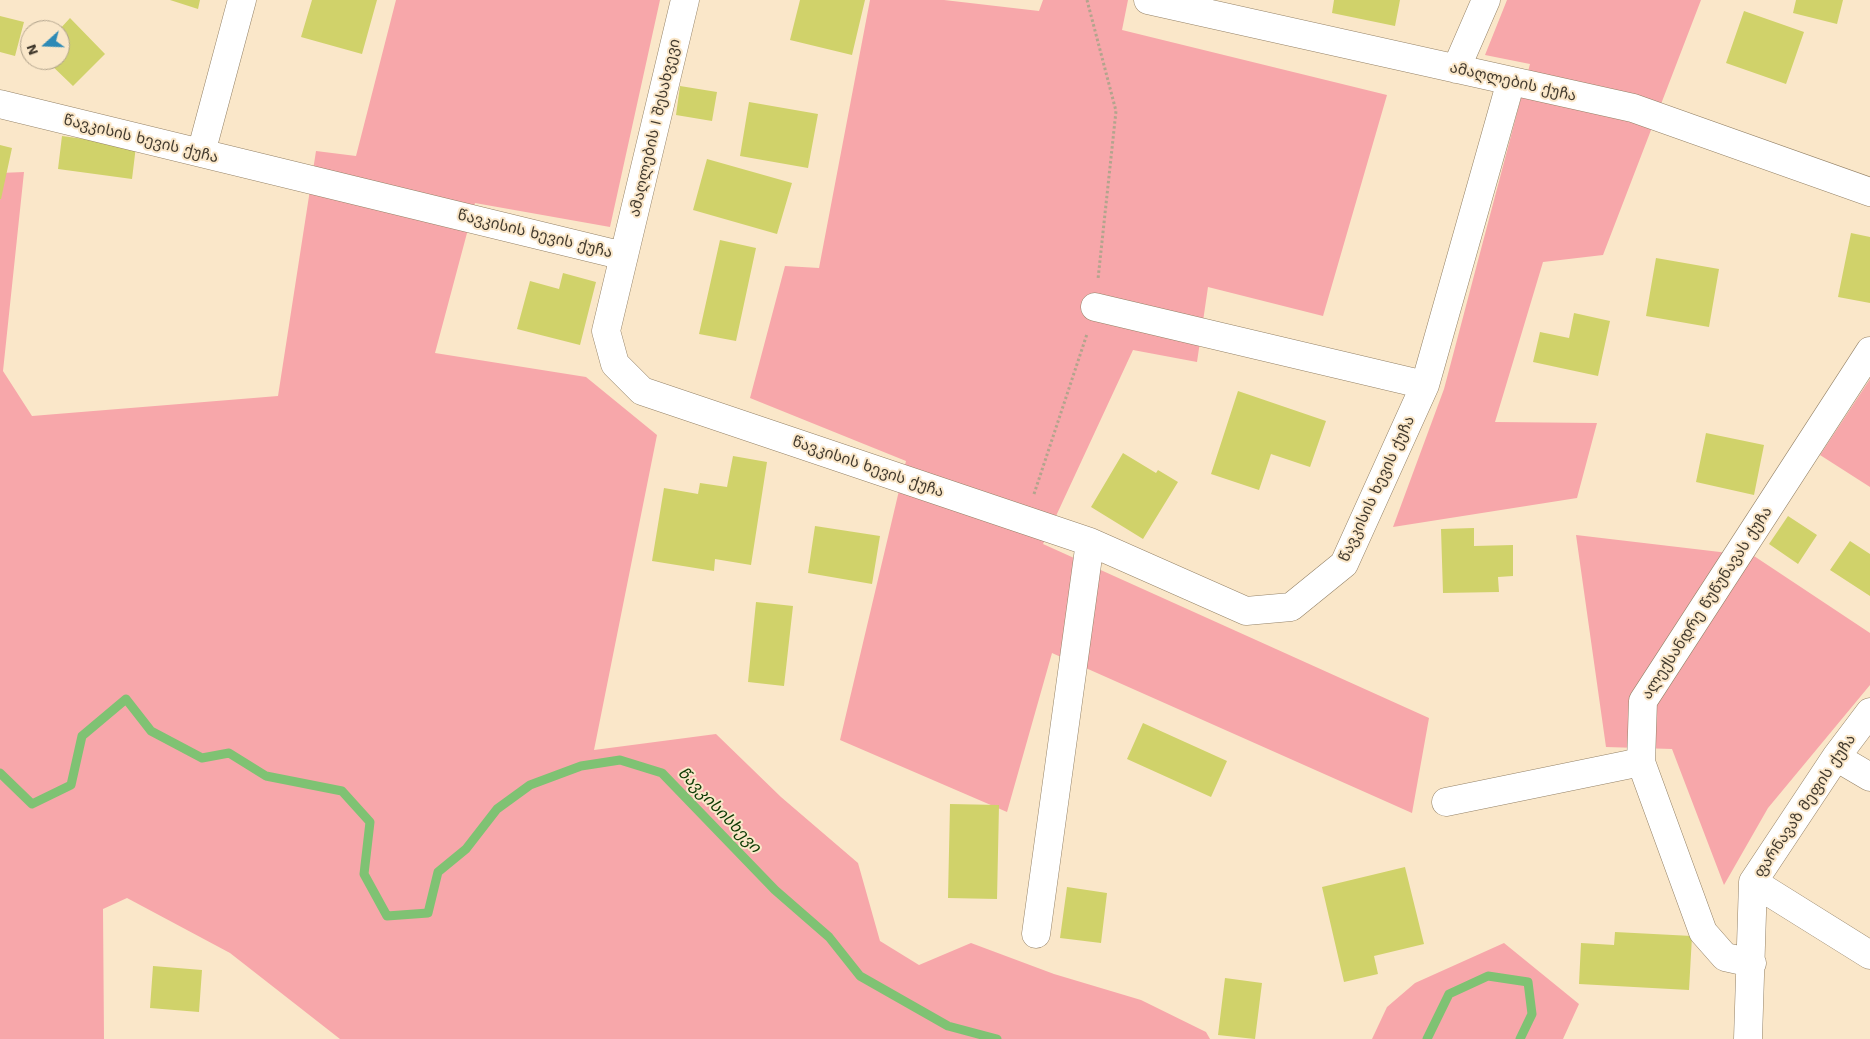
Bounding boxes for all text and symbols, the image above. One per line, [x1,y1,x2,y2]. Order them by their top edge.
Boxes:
north arrow [20,20,70,70]
street label: ამაღლების I შესახვევი [626,37,684,219]
text: N [23,42,41,57]
street label: ამაღლების ქუჩა [1448,59,1578,105]
street label: წავკისის ხევის ქუჩა [62,111,220,167]
street label: წავკისის ხევის ქუჩა [456,206,614,262]
street label: წავკისის ხევის ქუჩა [1335,413,1419,565]
street label: წავკისის ხევის ქუჩა [790,433,946,501]
street label: ალექსანდრე წუწუნავას ქუჩა [1638,503,1776,703]
street label: ფარნავაზ მეფის ქუჩა [1750,731,1860,881]
water label: წავკისისხევი [673,763,765,857]

